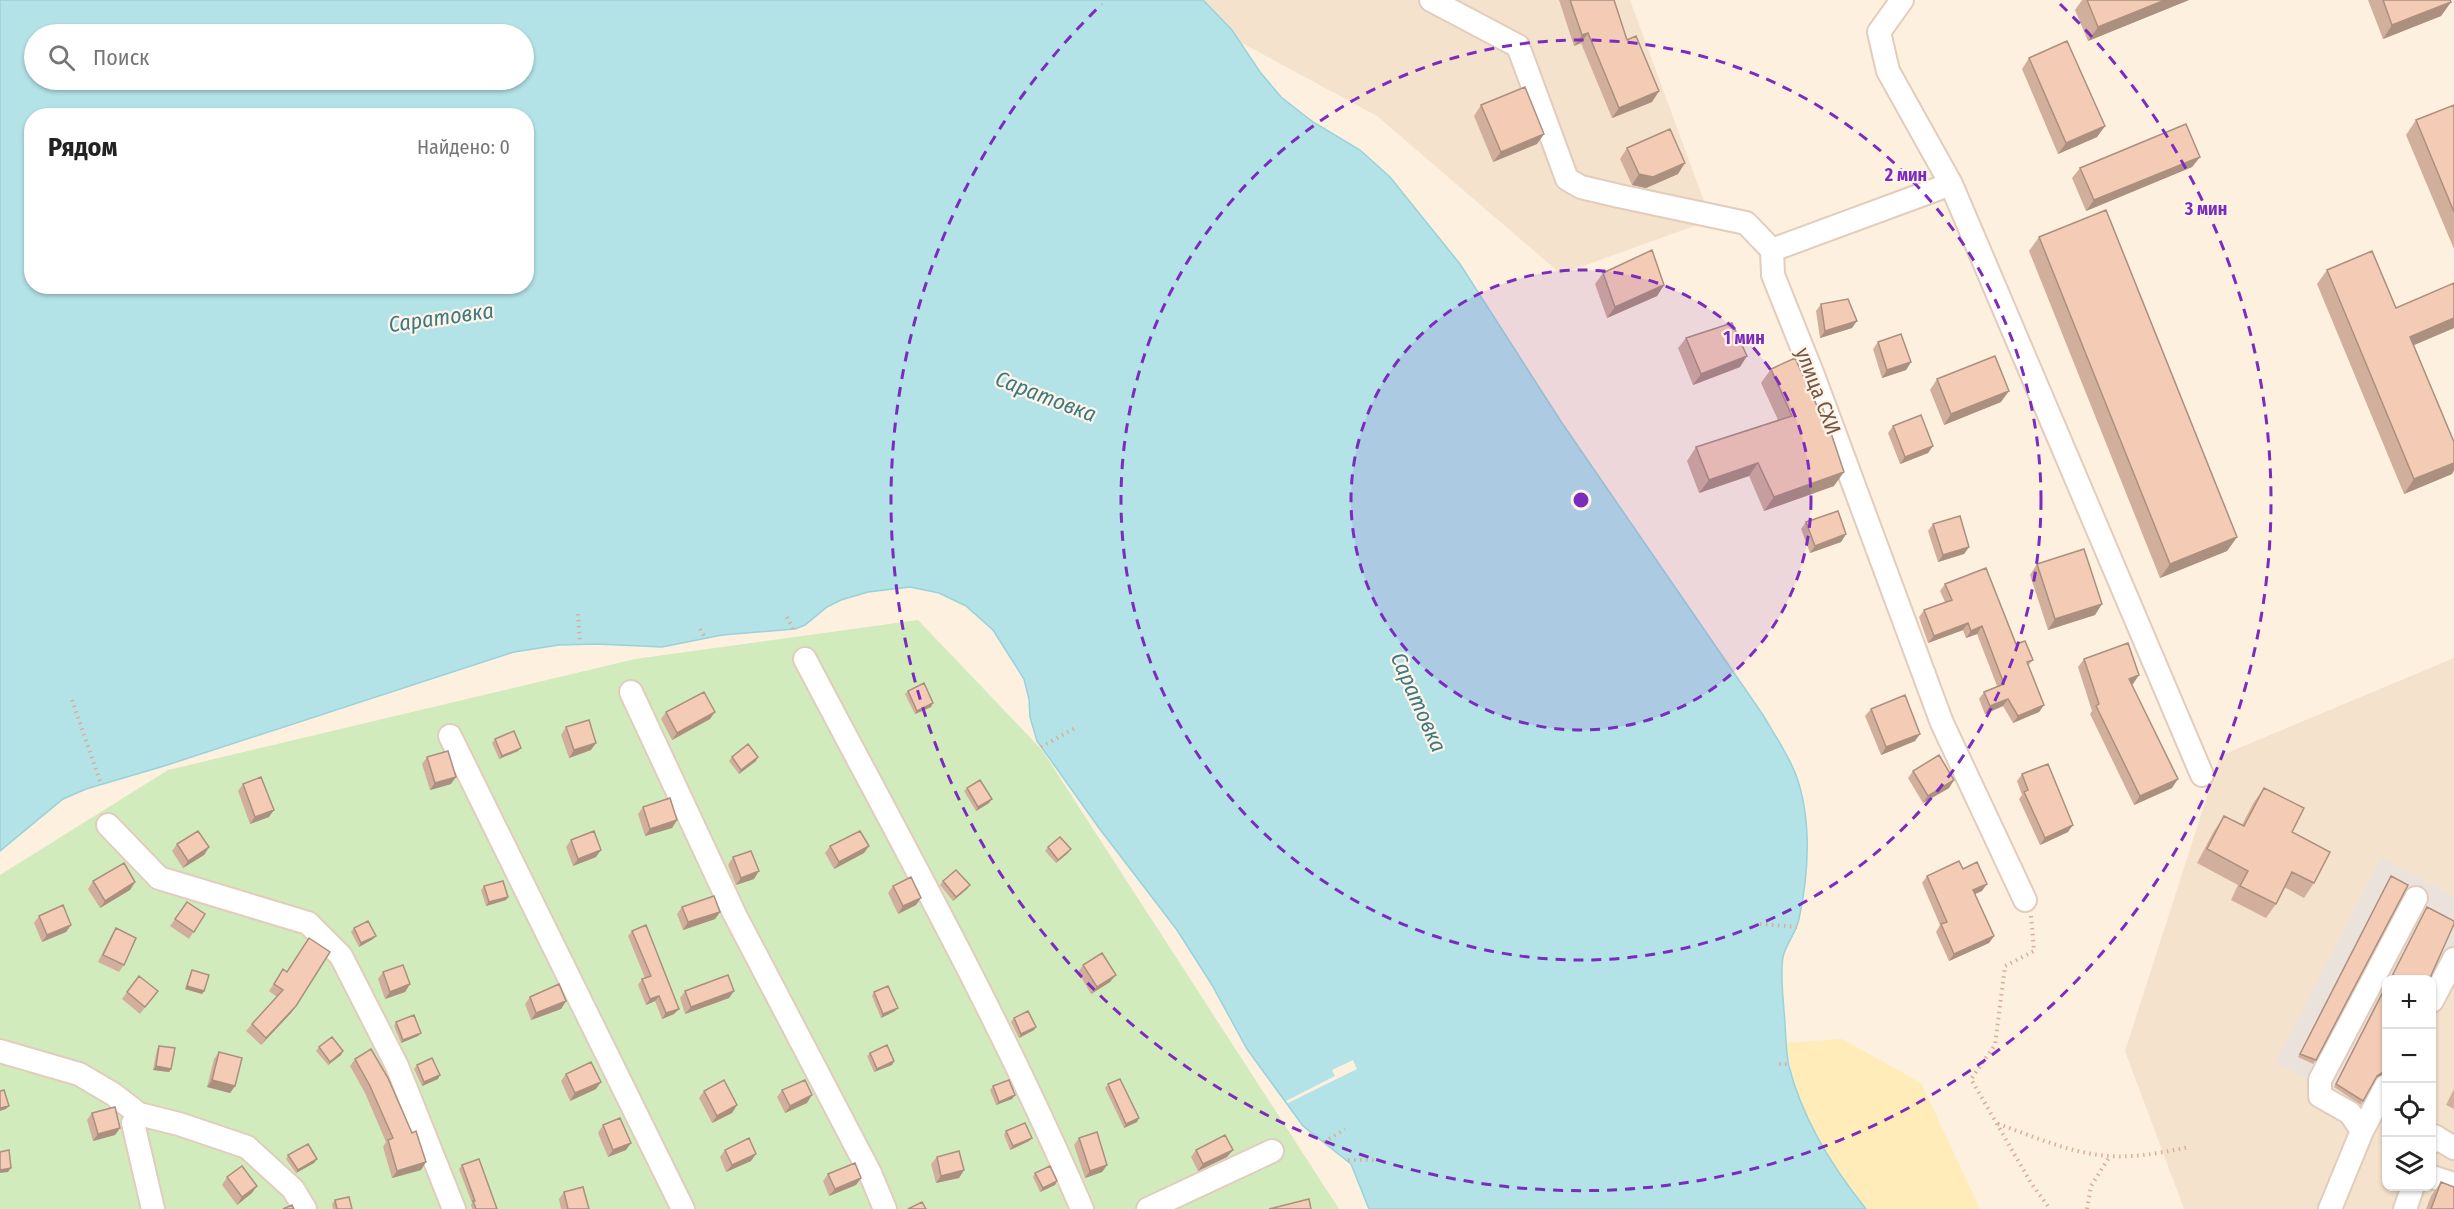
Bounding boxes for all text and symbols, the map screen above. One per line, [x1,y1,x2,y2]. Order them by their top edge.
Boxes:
search box [24,24,534,90]
icon: search [45,41,78,74]
text: Поиск [93,44,149,71]
text: Рядом [48,132,117,163]
text: Найдено: 0 [417,135,510,159]
text: 2 мин [1884,164,1927,186]
text: 3 мин [2184,198,2227,220]
water label: Саратовка [387,297,495,338]
text: 1 мин [1723,327,1765,349]
street label: улица СХИ [1790,344,1846,438]
water label: Саратовка [992,365,1100,428]
centre of rings [1571,490,1591,510]
water label: Саратовка [1385,648,1452,756]
map controls [2382,975,2436,1191]
button: + [2382,975,2436,1029]
button: − [2382,1029,2436,1083]
button: locate [2382,1083,2436,1137]
button: layers [2382,1137,2436,1191]

